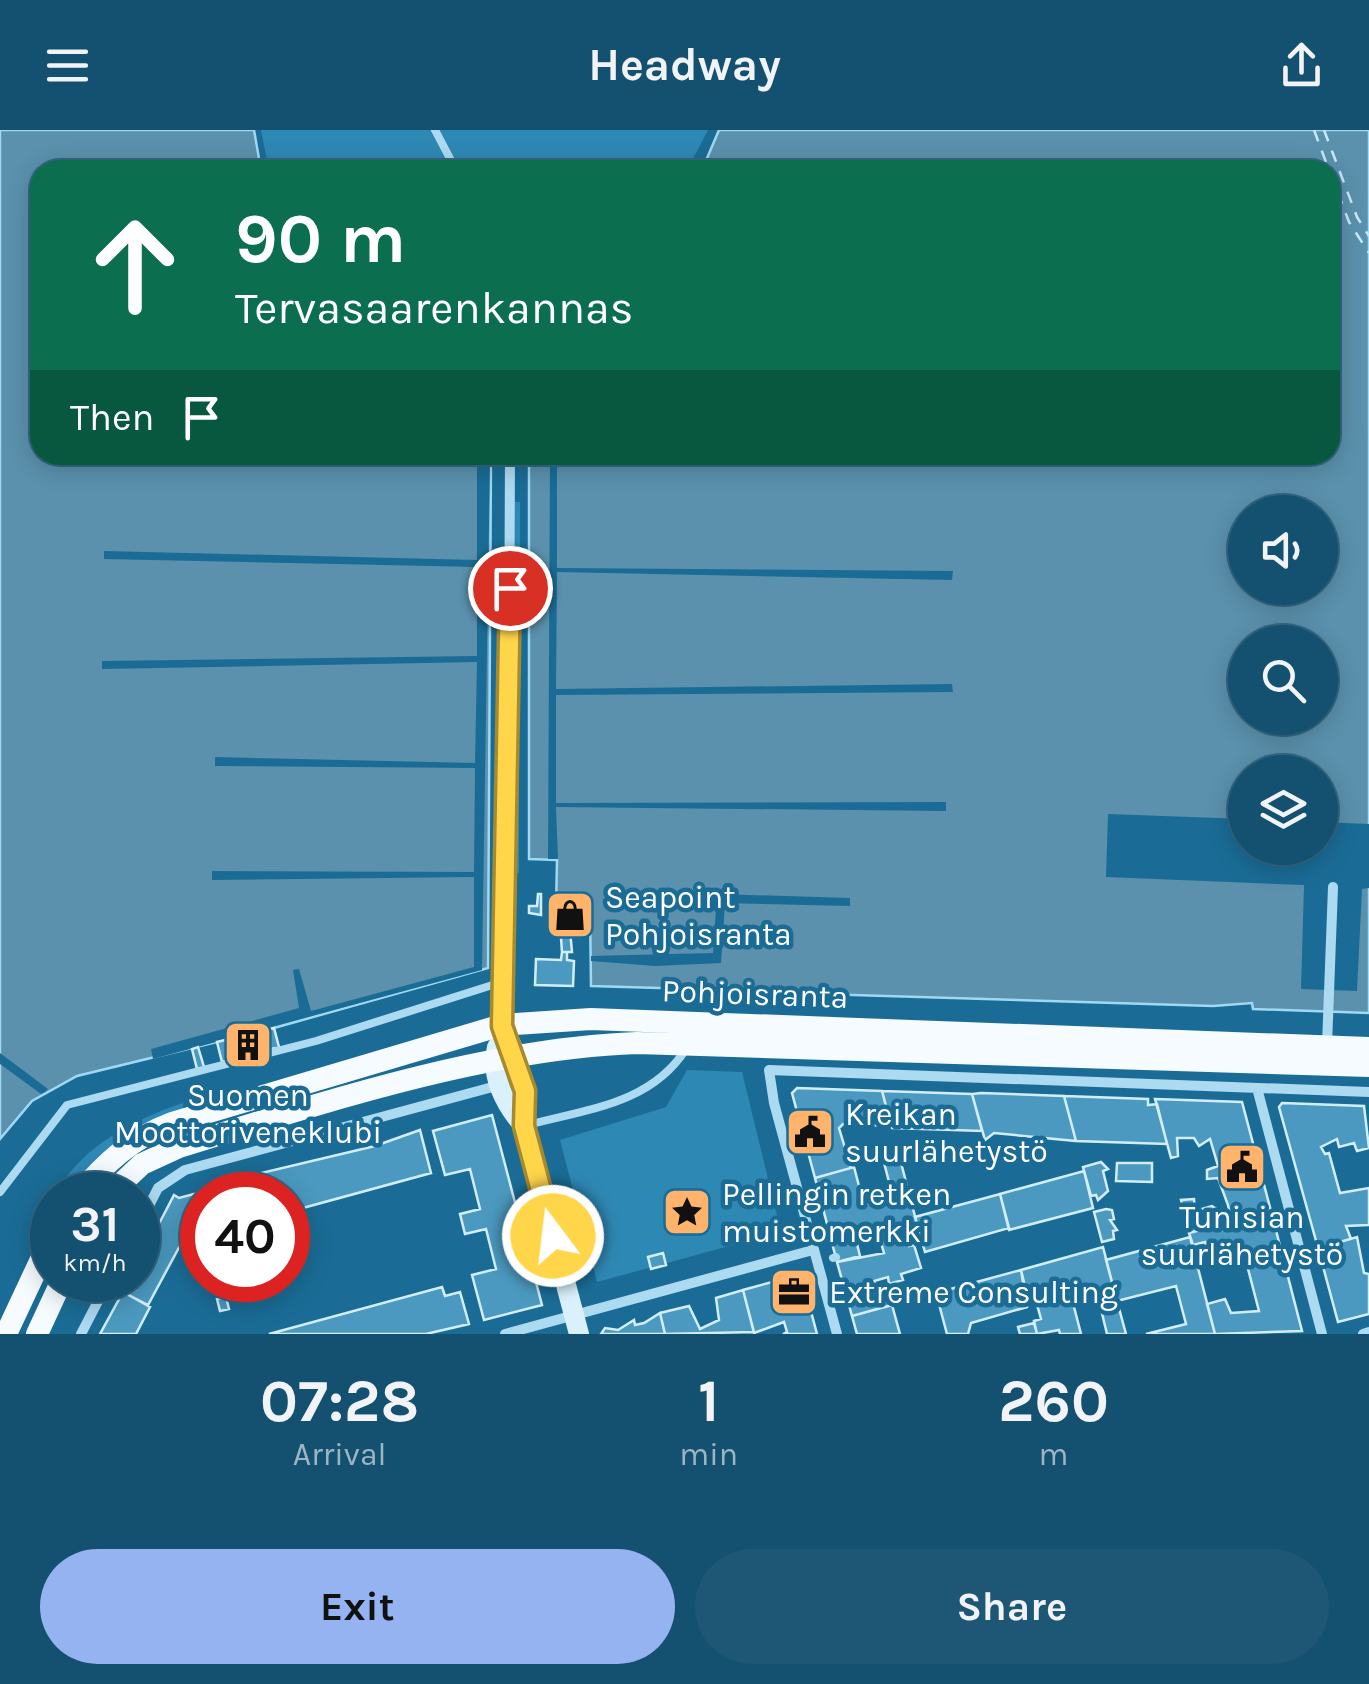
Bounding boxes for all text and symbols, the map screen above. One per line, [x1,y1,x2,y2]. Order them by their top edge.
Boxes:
icon: menu [40,38,95,93]
icon: share [1274,38,1329,93]
text: Headway [588,39,781,91]
text: 90 m [235,198,406,280]
icon: ahead [70,200,200,330]
text: Tervasaarenkannas [235,282,634,334]
icon: arrive [174,390,229,445]
text: Then [70,395,154,440]
map controls [1228,495,1338,865]
button: sound [1228,495,1338,605]
pin [468,546,553,631]
icon: arrive [483,561,538,616]
button: search [1228,625,1338,735]
button: layers [1228,755,1338,865]
place label: Seapoint Pohjoisranta [605,879,792,953]
shop icon: Seapoint Pohjoisranta [544,889,596,941]
street label: Pohjoisranta [661,972,849,1016]
building icon: Suomen Moottoriveneklubi [222,1019,274,1071]
place label: Suomen Moottoriveneklubi [114,1077,382,1151]
place label: Kreikan suurlähetystö [845,1096,1048,1170]
public building icon: Kreikan suurlähetystö [784,1106,836,1158]
public building icon: Tunisian suurlähetystö [1216,1141,1268,1193]
speed limit sign: 40 [180,1172,310,1302]
place label: Pellingin retken muistomerkki [722,1176,951,1250]
position arrow [501,1184,605,1288]
place icon: Pellingin retken muistomerkki [661,1186,713,1238]
text: 31 [71,1195,119,1254]
place label: Tunisian suurlähetystö [1141,1199,1343,1273]
text: km/h [63,1248,127,1277]
office icon: Extreme Consulting [768,1266,820,1318]
place label: Extreme Consulting [829,1274,1118,1311]
text: 07:28 [260,1366,419,1436]
text: 1 [698,1366,719,1436]
text: 260 [998,1366,1109,1436]
text: Arrival [293,1436,387,1473]
text: min [679,1436,738,1473]
text: m [1039,1436,1068,1473]
button: Exit [40,1549,675,1664]
button: Share [695,1549,1329,1664]

